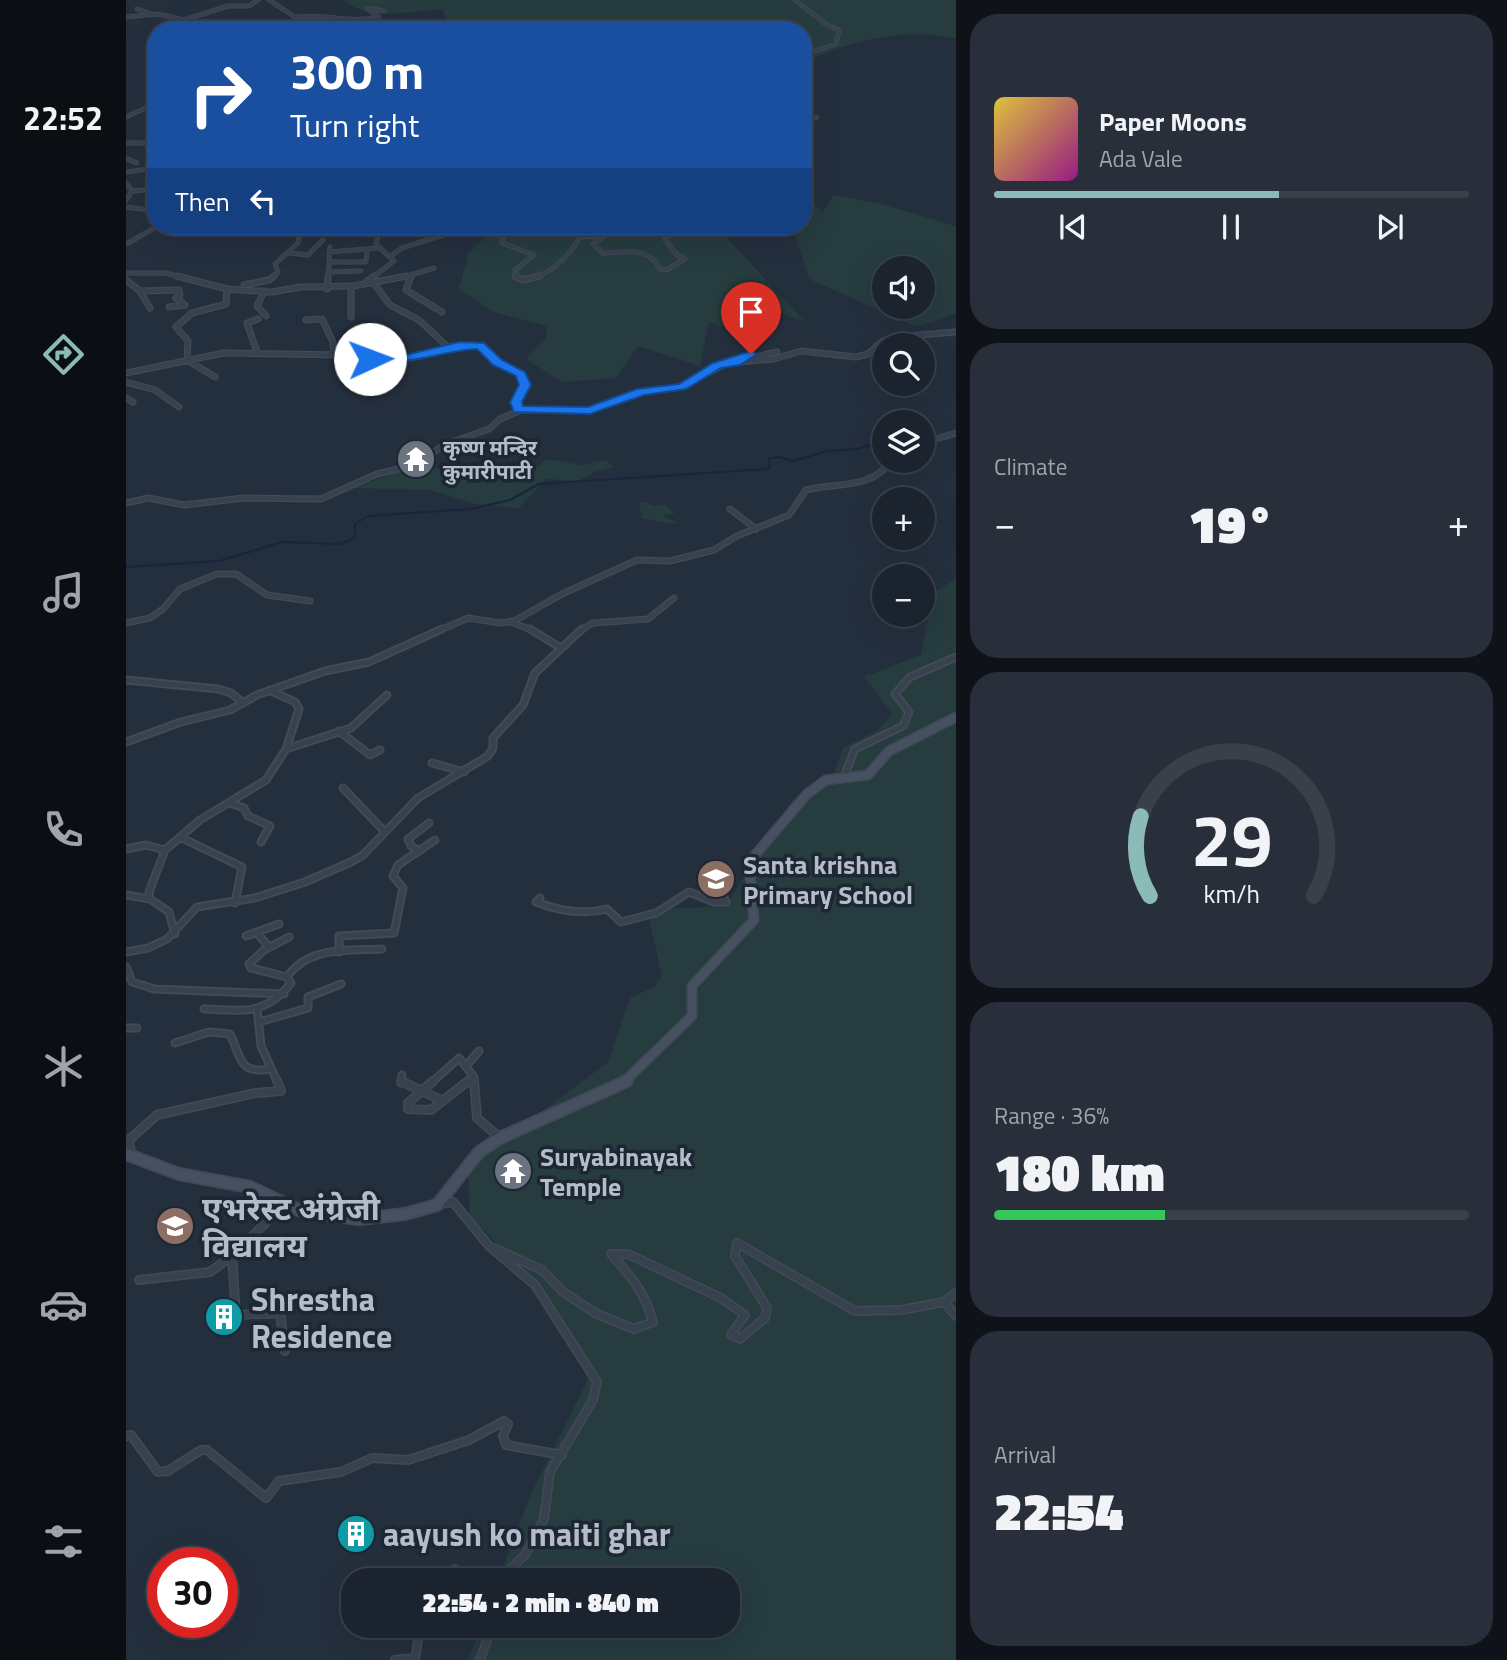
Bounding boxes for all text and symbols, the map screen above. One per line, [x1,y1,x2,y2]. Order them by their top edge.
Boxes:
text: 300 m [290,33,424,108]
icon: right [175,49,266,140]
text: 22:52 [23,94,103,142]
text: Turn right [290,101,419,149]
text: Paper Moons [1099,102,1247,141]
text: Ada Vale [1099,141,1183,176]
text: Then [175,182,230,221]
icon: left [244,182,282,220]
icon: previous [1054,208,1092,246]
icon: pause [1212,208,1250,246]
icon: next [1371,208,1409,246]
map controls [872,256,935,627]
button: sound [872,256,935,319]
pin [721,282,781,354]
icon: arrive [732,293,770,331]
position arrow [333,322,407,396]
icon: directions [39,330,88,379]
button: search [872,333,935,396]
button: layers [872,410,935,473]
place label: कृष्ण मन्दिर कुमारीपाटी [443,431,538,487]
temple icon: कृष्ण मन्दिर कुमारीपाटी [395,438,437,480]
text: Climate [994,449,1067,484]
text: 19° [1189,484,1274,563]
button: + [872,487,935,550]
text: − [994,494,1015,552]
text: + [1448,494,1469,552]
button: − [872,564,935,627]
icon: music [39,568,88,617]
text: 29 [1191,784,1272,894]
icon: phone [39,805,88,854]
place label: Santa krishna Primary School [743,845,913,914]
school or university icon: Santa krishna Primary School [695,858,737,900]
text: km/h [1203,875,1260,913]
icon: climate [39,1042,88,1091]
text: Range · 36% [994,1098,1109,1133]
text: 180 km [994,1132,1165,1211]
place label: Suryabinayak Temple [540,1137,693,1206]
temple icon: Suryabinayak Temple [492,1150,534,1192]
place label: एभरेस्ट अंग्रेजी विद्यालय [202,1184,381,1269]
school or university icon: एभरेस्ट अंग्रेजी विद्यालय [154,1205,196,1247]
place label: Shrestha Residence [251,1275,392,1360]
icon: car [39,1280,88,1329]
building icon: Shrestha Residence [203,1296,245,1338]
text: Arrival [994,1437,1056,1472]
text: 22:54 [994,1471,1123,1550]
place label: aayush ko maiti ghar [383,1510,671,1558]
building icon: aayush ko maiti ghar [335,1513,377,1555]
icon: filters [39,1517,88,1566]
speed limit sign: 30 [147,1547,238,1638]
text: 22:54 · 2 min · 840 m [422,1583,659,1622]

